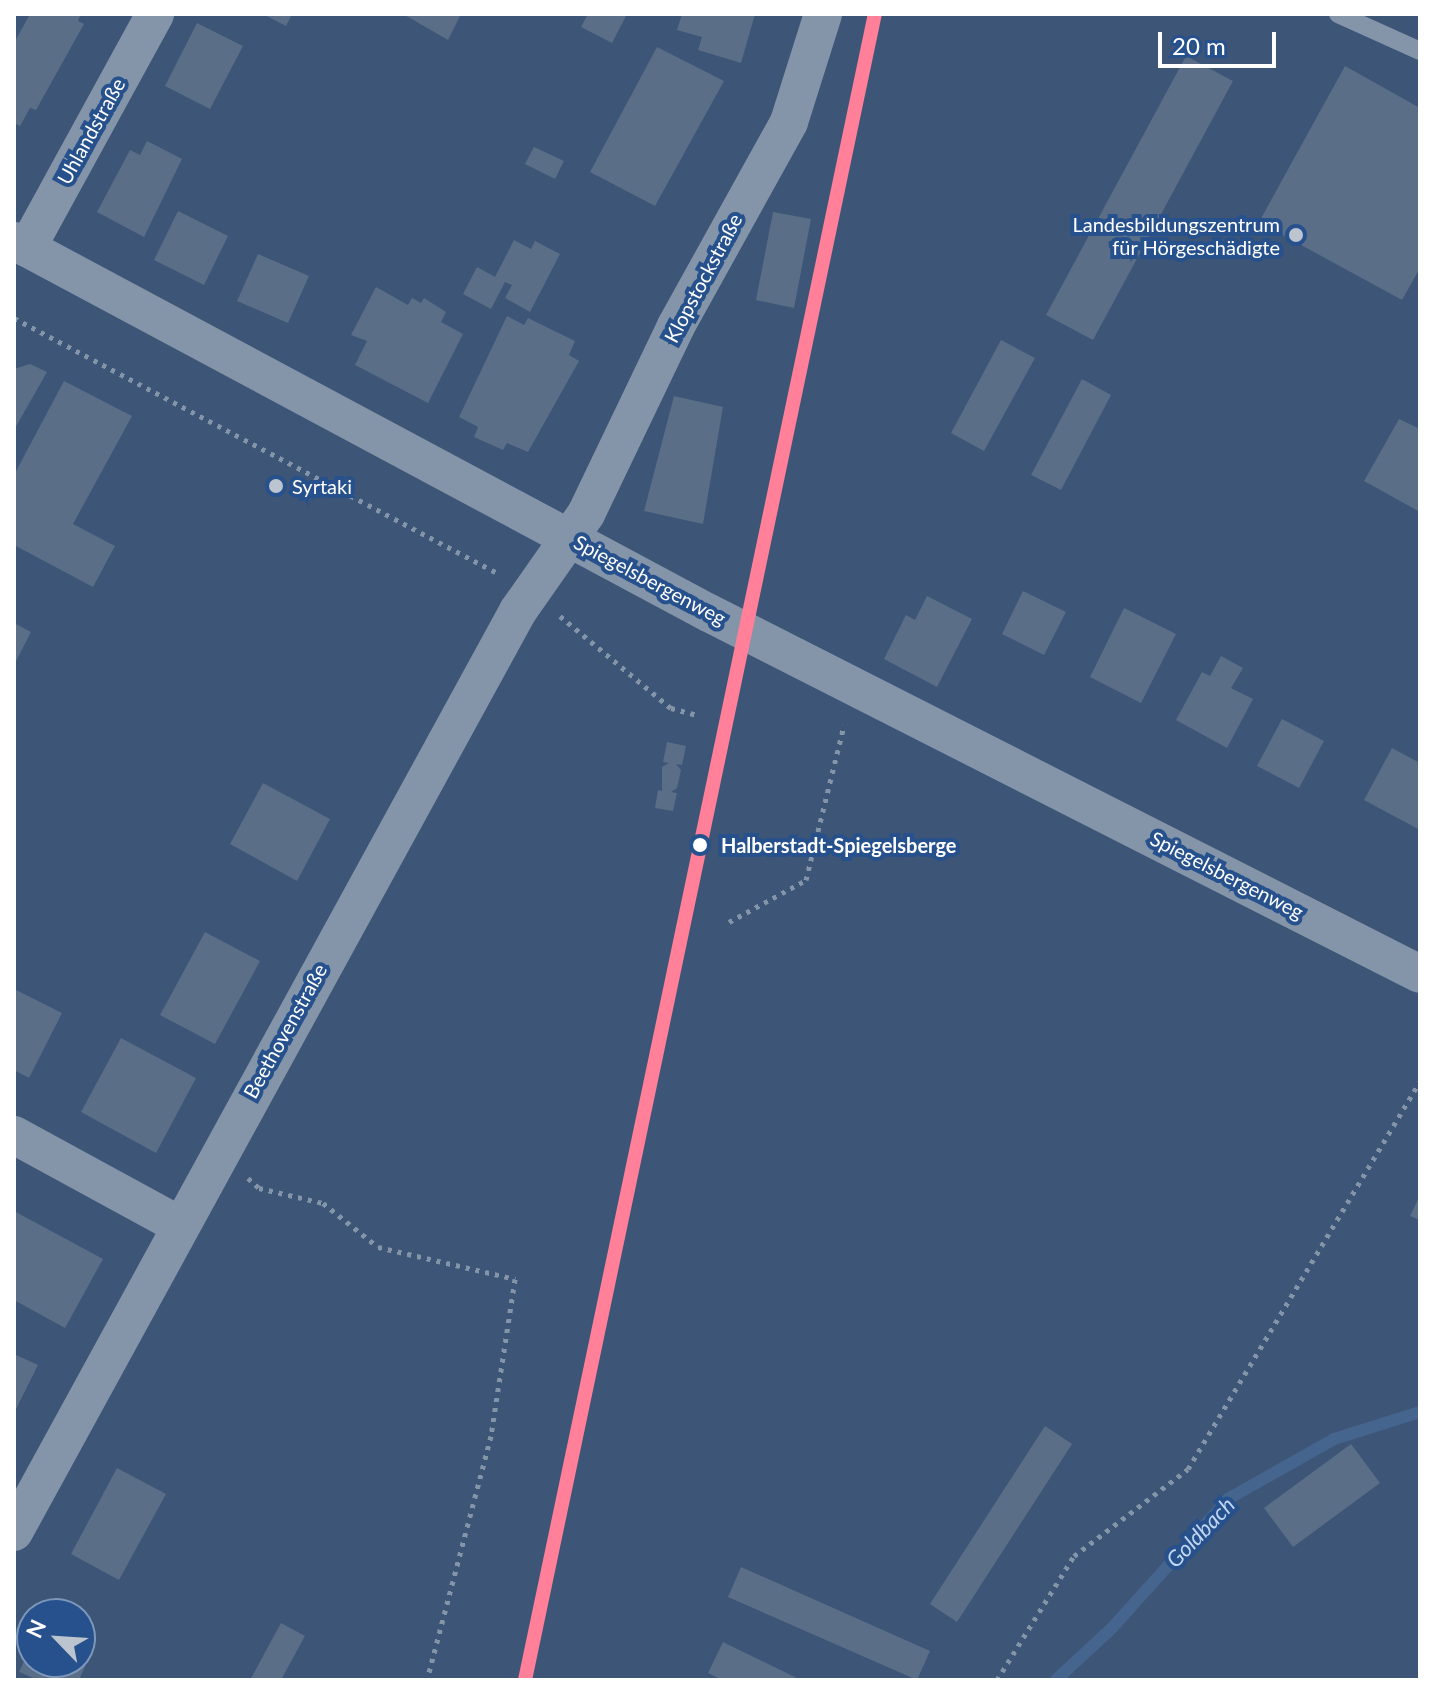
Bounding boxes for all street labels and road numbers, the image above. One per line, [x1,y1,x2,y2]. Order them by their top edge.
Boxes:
street label: Uhlandstraße [52,74,130,188]
street label: Klopstockstraße [659,210,747,346]
street label: Spiegelsbergenweg [570,530,730,630]
street label: Spiegelsbergenweg [1146,826,1308,924]
street label: Beethovenstraße [238,960,332,1102]

